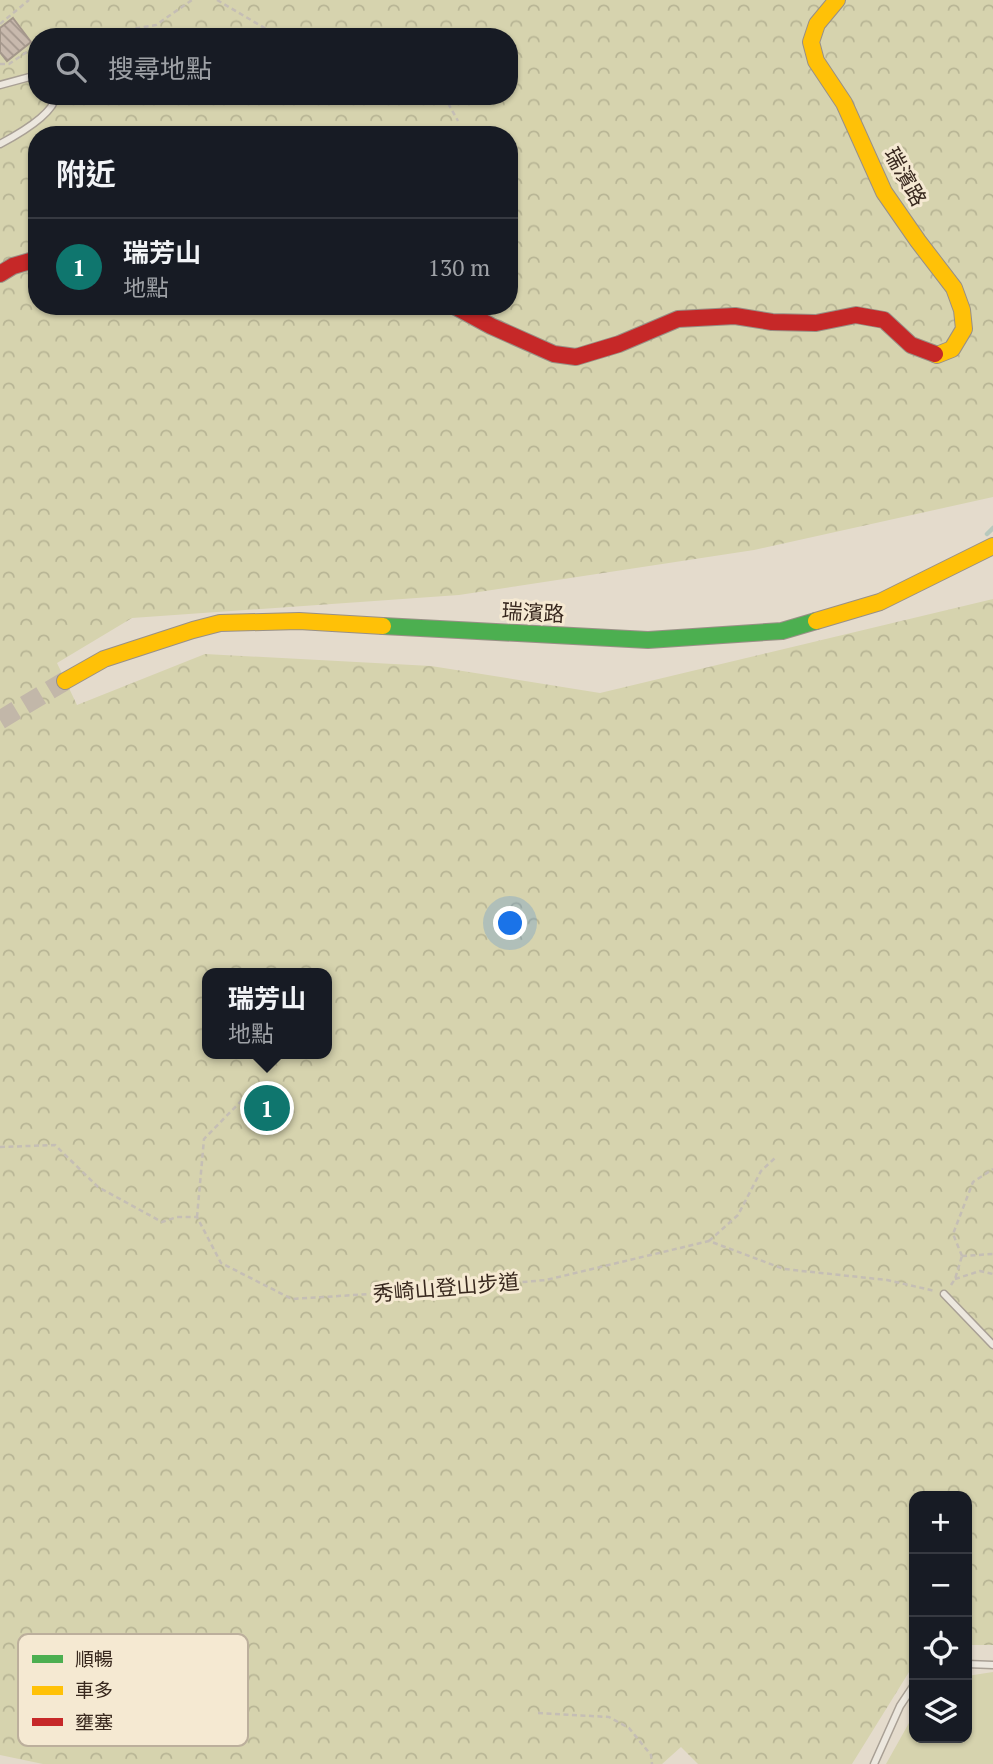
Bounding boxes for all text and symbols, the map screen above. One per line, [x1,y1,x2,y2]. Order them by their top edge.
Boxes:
search box [28,28,518,105]
icon: search [52,48,90,86]
text: 搜尋地點 [108,51,212,85]
street label: 瑞濱路 [878,142,933,211]
text: 附近 [56,154,116,194]
text: 瑞芳山 [123,235,201,269]
text: 1 [73,252,86,283]
text: 130 m [428,252,490,283]
text: 地點 [123,272,169,303]
street label: 瑞濱路 [501,596,565,628]
your location [493,906,527,940]
popup [202,968,332,1059]
text: 瑞芳山 [228,981,306,1015]
text: 地點 [228,1018,274,1049]
pin: 1 [244,1082,290,1134]
street label: 秀崎山登山步道 [371,1267,520,1307]
map controls [909,1491,972,1743]
button: + [909,1491,972,1554]
button: − [909,1554,972,1617]
button: locate [909,1617,972,1680]
legend [18,1634,248,1746]
text: 順暢 [75,1646,113,1671]
text: 車多 [75,1677,113,1702]
button: layers [909,1680,972,1743]
text: 壅塞 [75,1709,113,1734]

